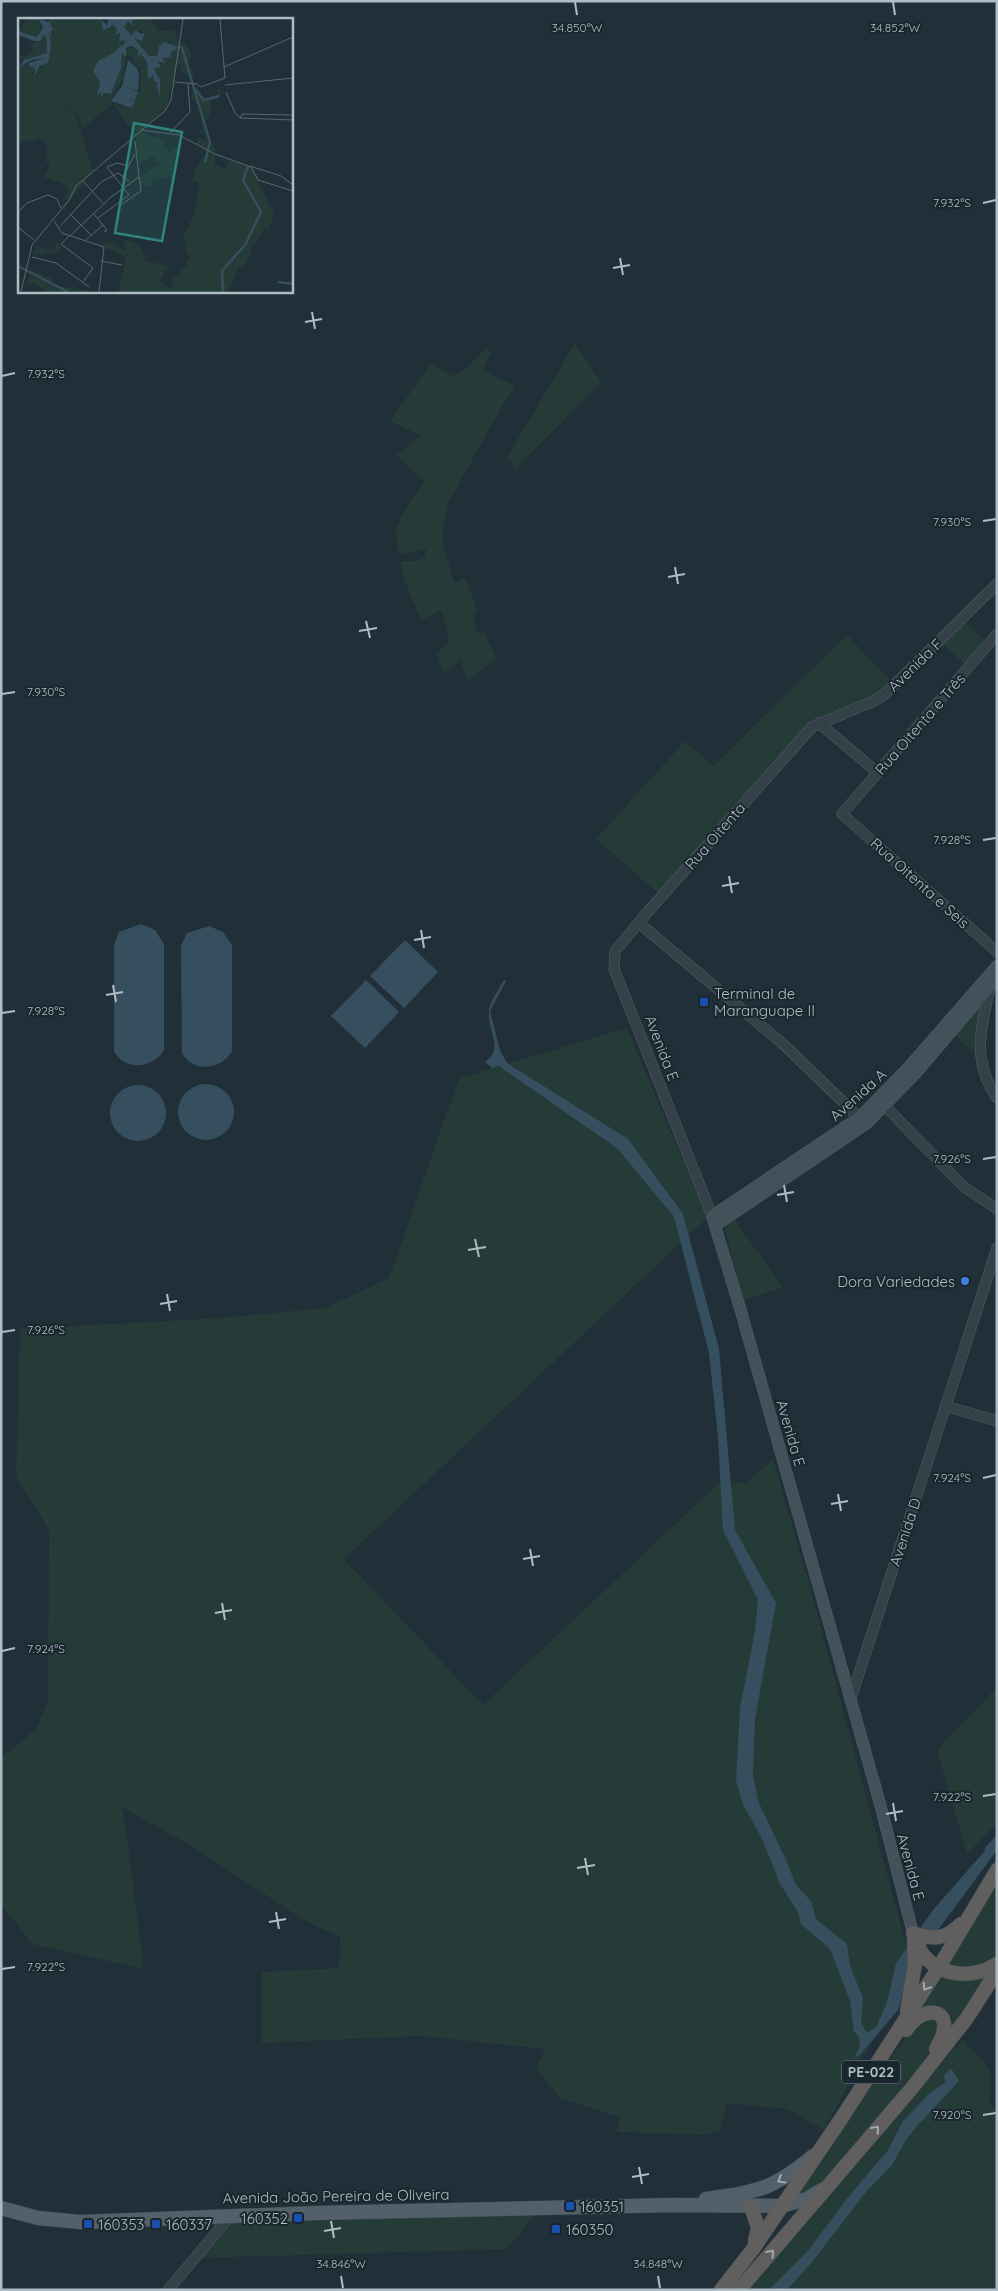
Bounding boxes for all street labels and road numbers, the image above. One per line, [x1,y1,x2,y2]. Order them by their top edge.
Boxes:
street label: Avenida F [884,634,946,696]
street label: Rua Oitenta e Três [871,669,969,779]
street label: Rua Oitenta [681,799,749,873]
street label: Rua Oitenta e Seis [867,834,973,932]
street label: Avenida E [641,1013,683,1083]
street label: Avenida A [826,1064,890,1125]
street label: Avenida E [772,1398,810,1468]
street label: Avenida D [885,1495,925,1568]
street label: Avenida E [893,1832,929,1902]
road number: PE-022 [842,2060,900,2084]
street label: Avenida João Pereira de Oliveira [222,2185,450,2207]

